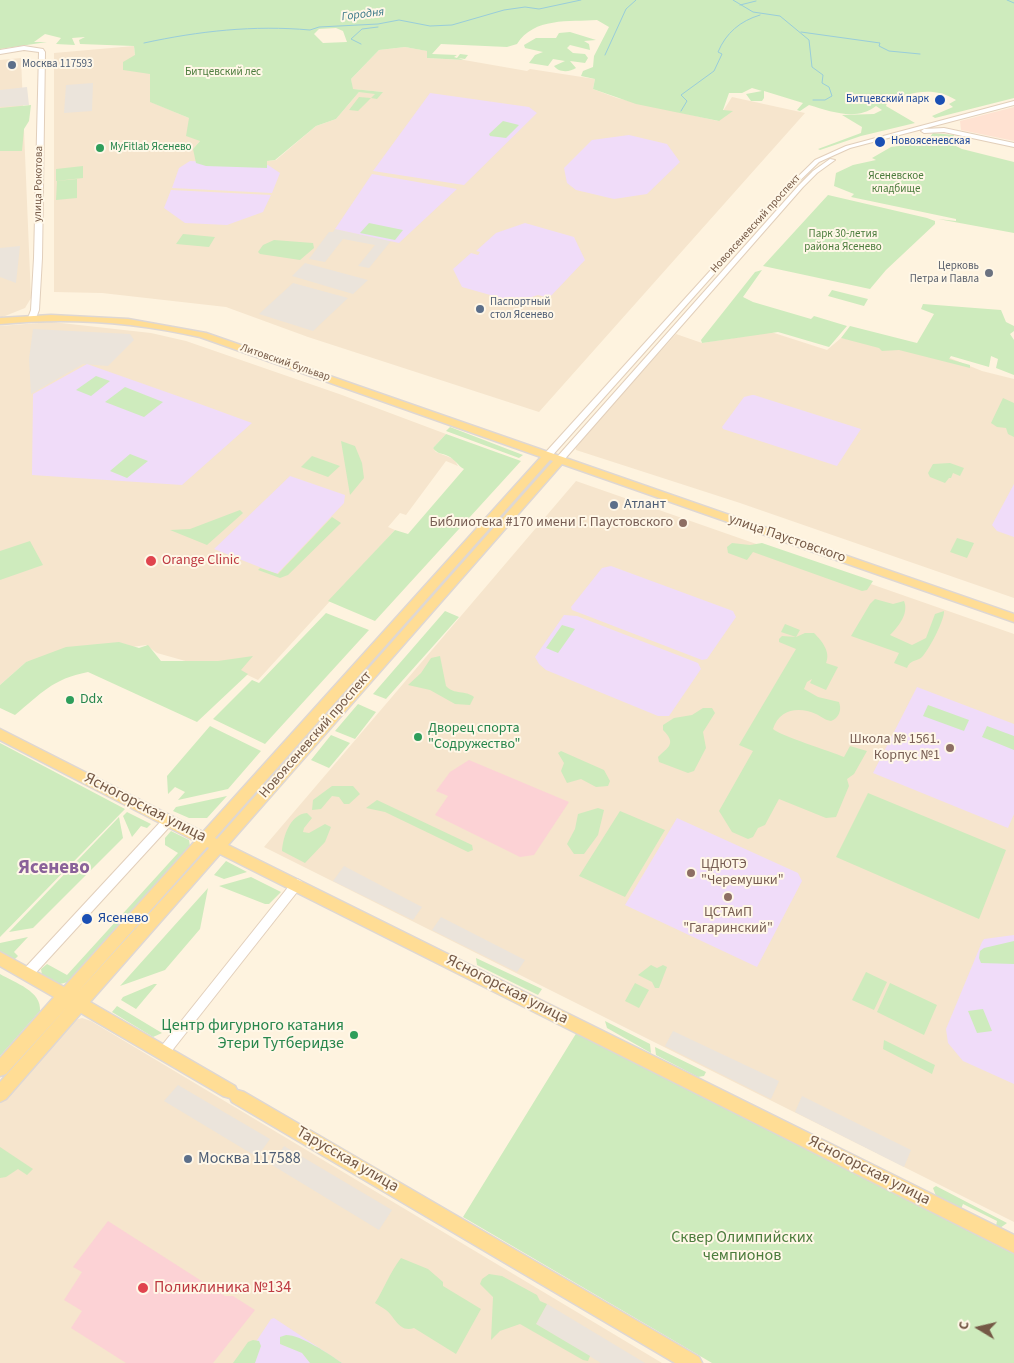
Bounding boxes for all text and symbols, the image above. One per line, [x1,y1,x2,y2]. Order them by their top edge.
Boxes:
water label: Городня [341,5,385,25]
place label: Москва 117593 [22,58,93,72]
marker: Москва 117593 [6,59,18,71]
park label: Битцевский лес [185,66,261,80]
place label: Битцевский парк [846,93,929,107]
marker: Битцевский парк [933,93,947,107]
marker: Новоясеневская [873,135,887,149]
place label: Новоясеневская [891,135,970,149]
place label: MyFitlab Ясенево [110,141,191,155]
marker: MyFitlab Ясенево [94,142,106,154]
street label: улица Рокотова [32,146,46,222]
park label: Ясеневское кладбище [868,170,924,196]
street label: Новоясеневский проспект [708,172,804,276]
park label: Парк 30-летия района Ясенево [804,228,882,254]
place label: Церковь Петра и Павла [910,260,979,286]
marker: Церковь Петра и Павла [983,267,995,279]
place label: Паспортный стол Ясенево [490,296,554,322]
marker: Паспортный стол Ясенево [474,303,486,315]
street label: Литовский бульвар [238,341,332,385]
place label: Атлант [624,497,666,513]
marker: Атлант [608,499,620,511]
street label: улица Паустовского [726,511,848,567]
place label: Библиотека #170 имени Г. Паустовского [429,515,673,531]
marker: Библиотека #170 имени Г. Паустовского [677,517,689,529]
place label: Orange Clinic [162,553,240,569]
marker: Orange Clinic [144,554,158,568]
street label: Новоясеневский проспект [256,668,376,802]
place label: Ddx [80,692,103,708]
marker: Ddx [64,694,76,706]
place label: Дворец спорта "Содружество" [428,721,521,754]
marker: Дворец спорта "Содружество" [412,731,424,743]
place label: Школа № 1561. Корпус №1 [850,732,940,764]
marker: Школа № 1561. Корпус №1 [944,742,956,754]
street label: Ясногорская улица [81,769,209,847]
place label: ЦДЮТЭ "Черемушки" [701,857,784,890]
district label: Ясенево [18,858,90,880]
marker: ЦДЮТЭ "Черемушки" [685,867,697,879]
marker: ЦСТАиП "Гагаринский" [722,891,734,903]
place label: ЦСТАиП "Гагаринский" [683,905,773,938]
place label: Ясенево [98,911,149,927]
marker: Ясенево [80,912,94,926]
street label: Ясногорская улица [443,951,571,1029]
place label: Центр фигурного катания Этери Тутберидзе [161,1016,344,1054]
marker: Центр фигурного катания Этери Тутберидзе [348,1029,360,1041]
street label: Тарусская улица [292,1123,402,1197]
street label: Ясногорская улица [805,1132,933,1210]
place label: Москва 117588 [198,1149,301,1169]
marker: Москва 117588 [182,1153,194,1165]
park label: Сквер Олимпийских чемпионов [671,1228,813,1266]
place label: Поликлиника №134 [154,1278,291,1298]
marker: Поликлиника №134 [136,1281,150,1295]
north arrow [954,1303,1004,1353]
text: С [954,1320,975,1331]

